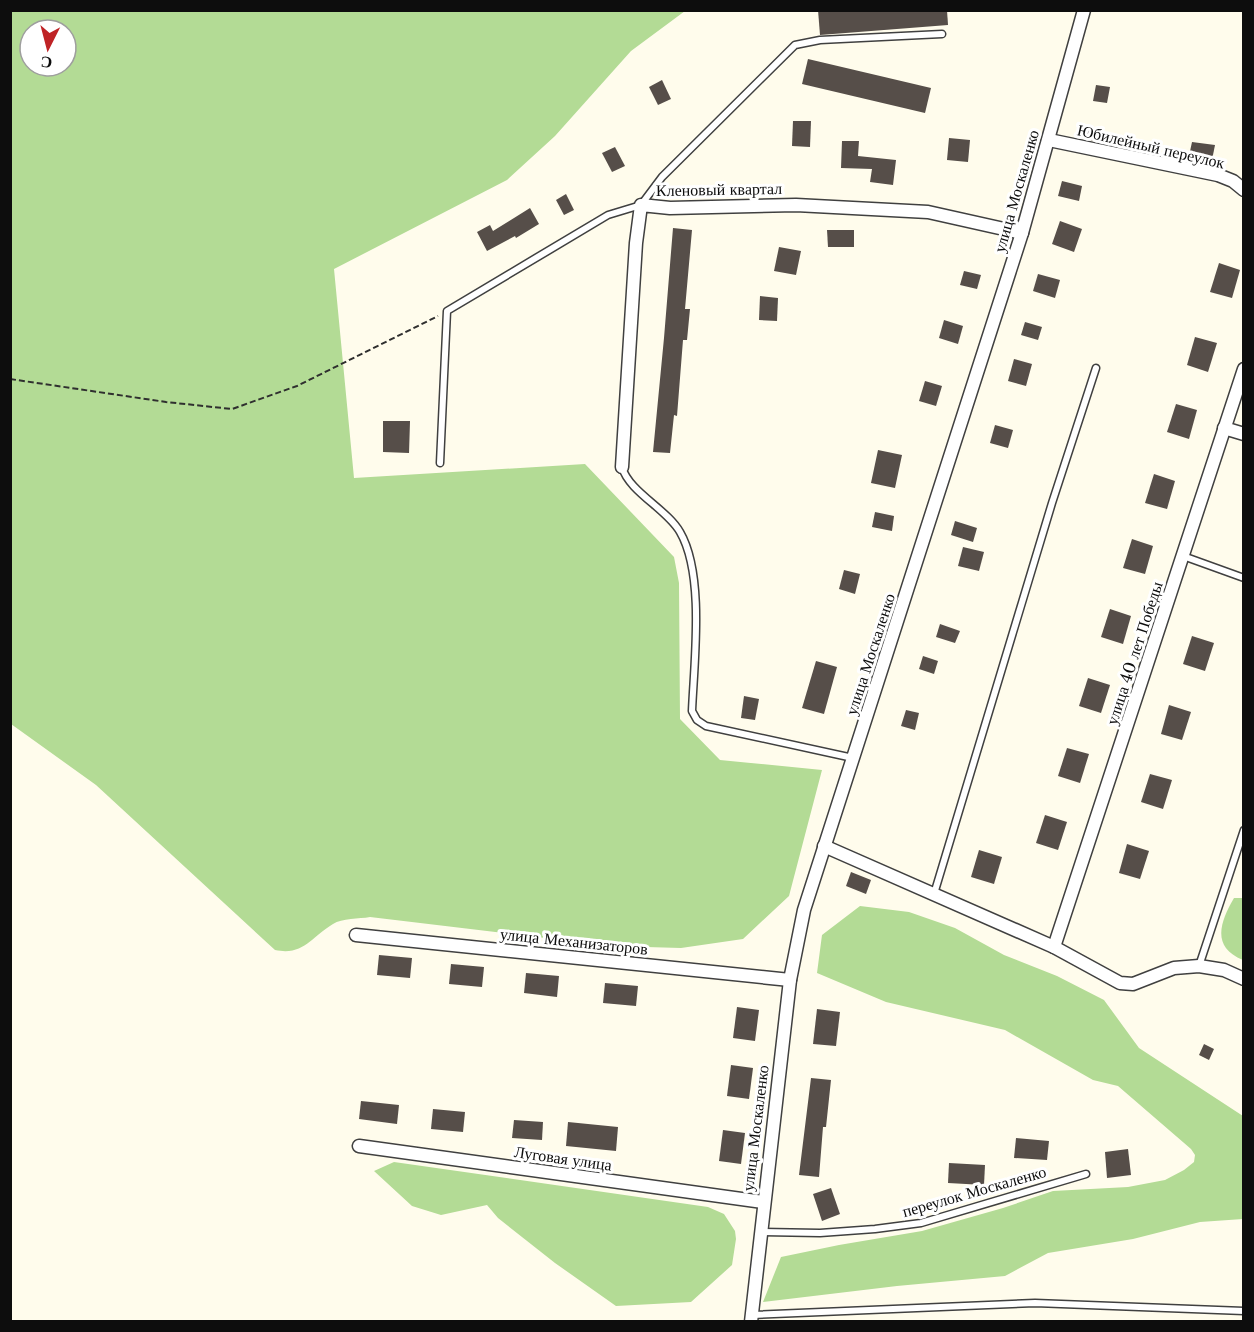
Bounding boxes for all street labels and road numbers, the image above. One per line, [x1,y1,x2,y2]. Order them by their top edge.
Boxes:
street label: Юбилейный переулок [1075,119,1227,173]
street label: улица Москаленко [989,127,1043,255]
street label: Кленовый квартал [656,178,782,200]
street label: улица 40 лет Победы [1101,579,1167,727]
street label: улица Москаленко [841,591,899,717]
street label: улица Механизаторов [499,923,649,959]
street label: улица Москаленко [737,1064,773,1192]
street label: Луговая улица [513,1141,613,1175]
street label: переулок Москаленко [900,1161,1048,1221]

